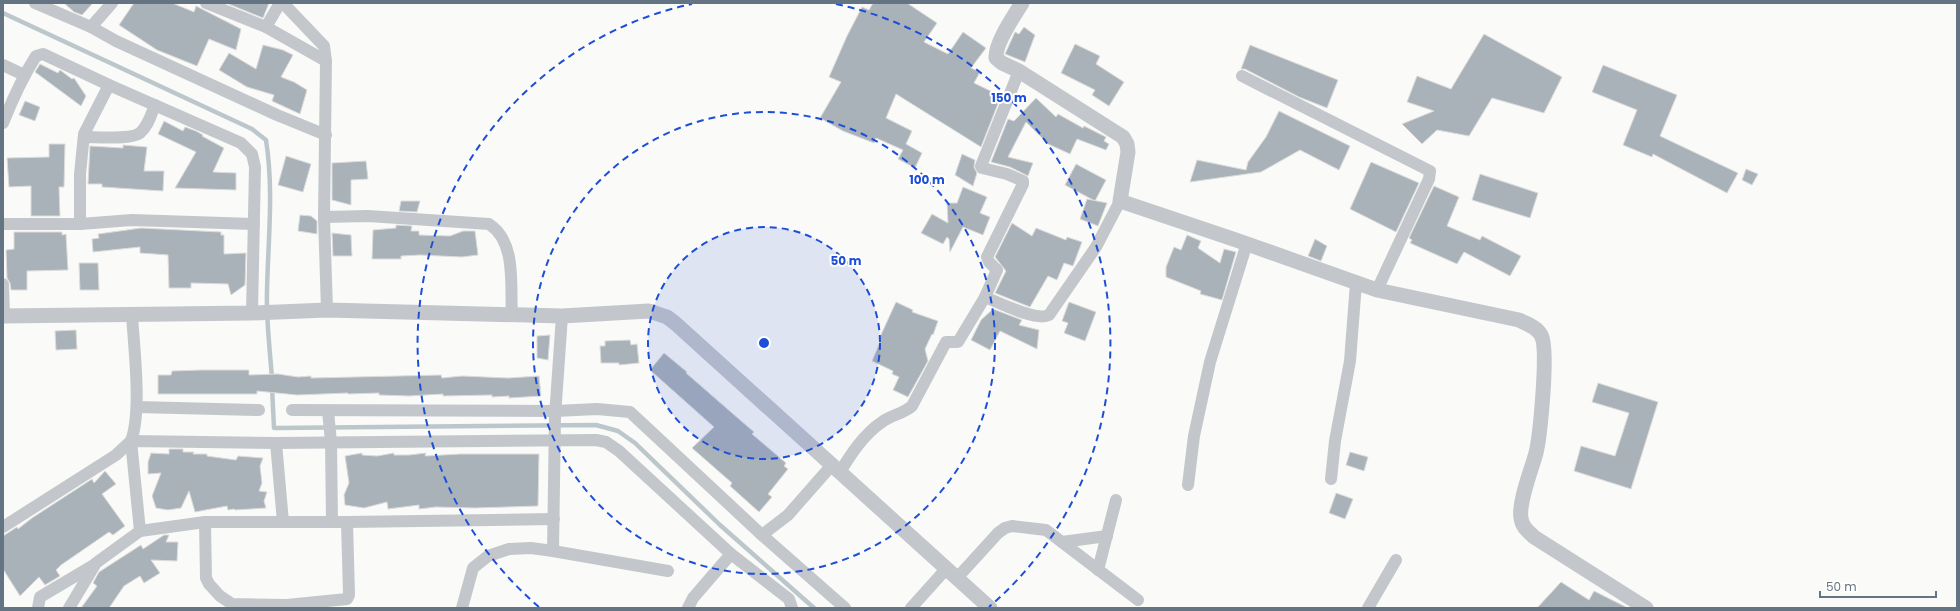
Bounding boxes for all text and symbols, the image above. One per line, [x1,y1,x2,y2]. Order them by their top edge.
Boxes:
text: 150 m [991,89,1027,106]
text: 100 m [909,171,945,188]
text: 50 m [831,252,862,269]
centre of rings [757,336,771,350]
scale bar [1820,573,1936,599]
text: 50 m [1826,578,1857,595]

